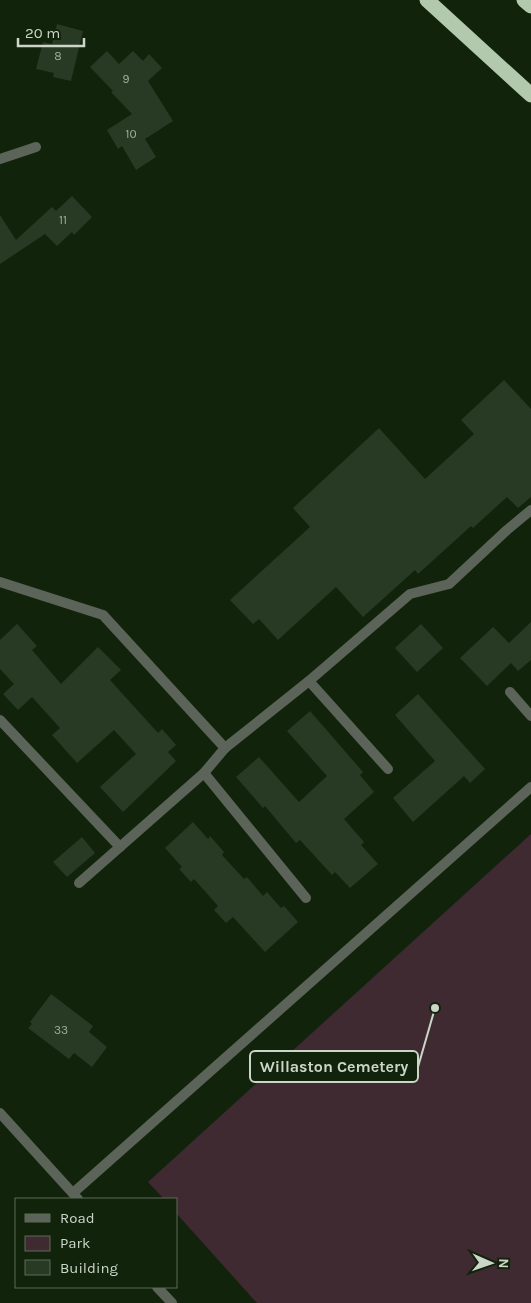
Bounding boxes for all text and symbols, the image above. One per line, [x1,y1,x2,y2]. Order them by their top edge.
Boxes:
scale bar [18,15,84,47]
text: 20 m [25,24,60,42]
house number: 8 [54,49,62,63]
house number: 9 [123,72,130,86]
house number: 10 [125,127,137,141]
house number: 11 [59,213,67,227]
house number: 33 [54,1023,68,1037]
callout: Willaston Cemetery [250,1051,418,1082]
text: Willaston Cemetery [260,1057,408,1076]
legend [15,1198,178,1288]
text: Road [60,1209,95,1227]
text: Park [60,1234,90,1252]
north arrow [466,1238,516,1288]
text: N [495,1258,512,1269]
text: Building [60,1259,118,1277]

